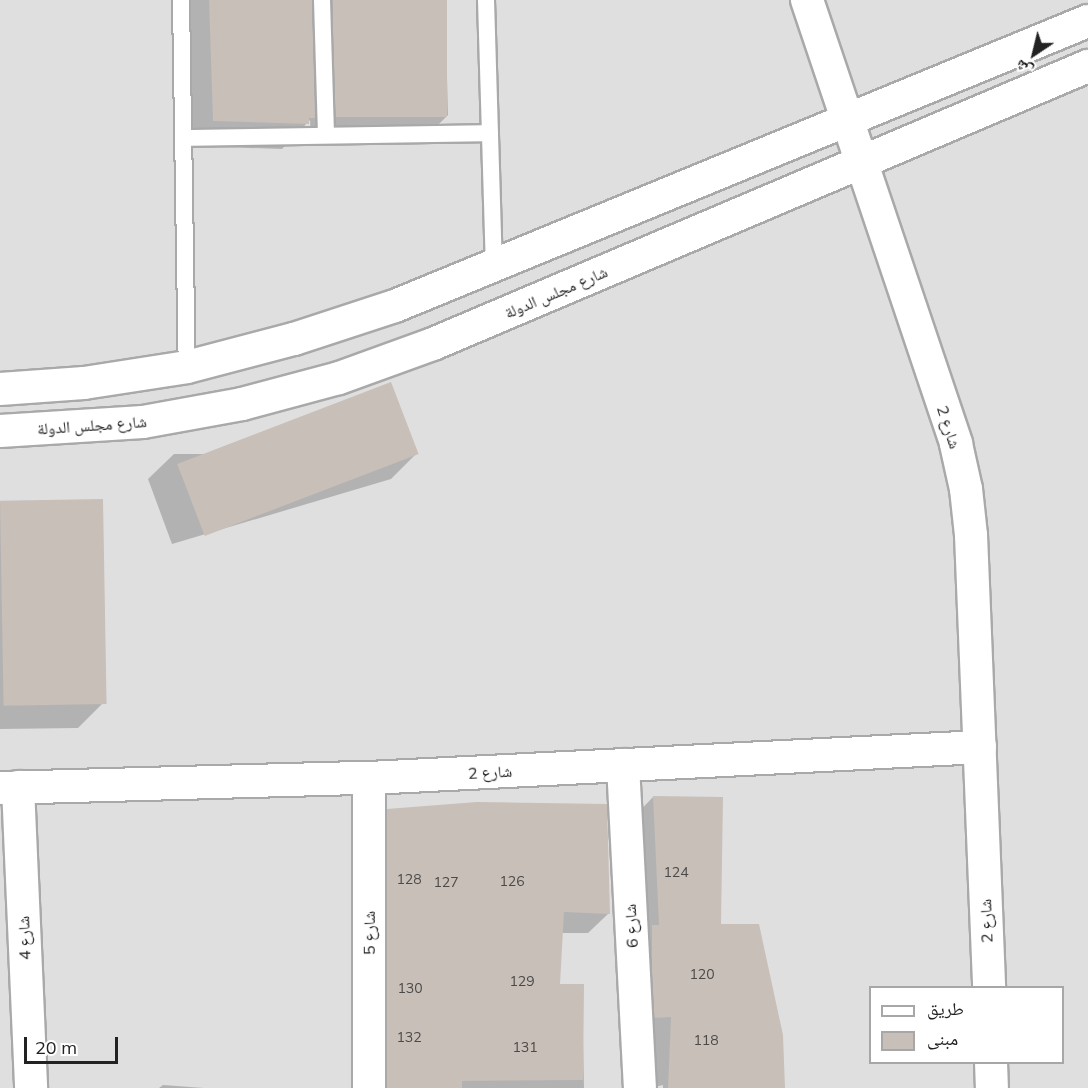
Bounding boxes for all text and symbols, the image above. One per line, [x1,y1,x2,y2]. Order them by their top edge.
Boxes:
north arrow [1004,24,1064,84]
text: ش [1011,56,1036,82]
street label: شارع مجلس الدولة [502,262,610,322]
street label: شارع 2 [933,403,965,451]
street label: شارع مجلس الدولة [37,412,147,438]
street label: شارع 2 [467,761,513,783]
house number: 124 [663,864,689,880]
house number: 128 [396,871,422,887]
house number: 126 [499,873,525,889]
house number: 127 [433,874,459,890]
street label: شارع 2 [976,899,996,943]
street label: شارع 6 [620,903,642,949]
street label: شارع 5 [359,911,379,955]
street label: شارع 4 [14,916,34,960]
house number: 120 [689,966,715,982]
house number: 129 [509,973,535,989]
house number: 130 [397,980,423,996]
legend [869,986,1064,1064]
text: طريق [927,997,964,1020]
scale bar [27,1025,122,1063]
text: مبنى [927,1027,958,1050]
house number: 132 [396,1029,422,1045]
house number: 118 [693,1032,719,1048]
text: 20 m [35,1036,77,1059]
house number: 131 [512,1039,538,1055]

